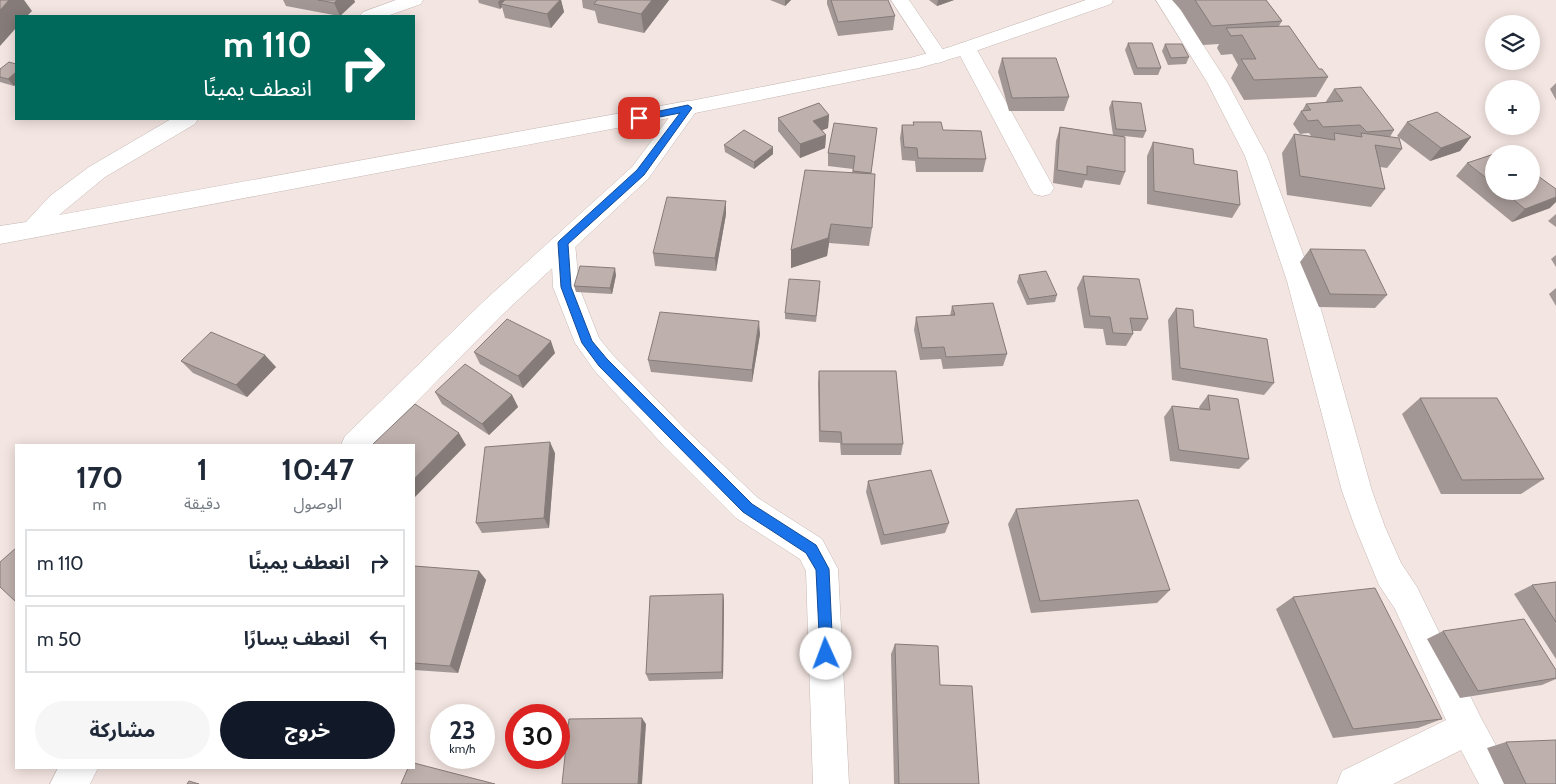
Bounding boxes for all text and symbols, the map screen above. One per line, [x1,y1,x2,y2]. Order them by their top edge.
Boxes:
map controls [1485,15,1540,200]
button: layers [1485,15,1540,70]
text: 110 m [223,23,312,66]
icon: right [330,35,395,100]
text: انعطف يمينًا [203,75,312,102]
button: + [1485,80,1540,135]
pin [618,97,660,139]
icon: arrive [625,104,653,132]
button: − [1485,145,1540,200]
text: 1 [197,451,208,488]
text: 10:47 [281,451,354,488]
text: 170 [76,459,123,496]
text: دقيقة [184,494,220,513]
text: الوصول [293,494,342,513]
text: m [93,495,107,514]
icon: right [365,549,393,577]
text: انعطف يمينًا [249,551,350,574]
text: 110 m [37,552,84,575]
icon: left [365,625,393,653]
text: انعطف يسارًا [244,627,350,650]
position arrow [799,627,851,679]
text: 50 m [37,628,82,651]
button: مشاركة [35,701,210,759]
button: خروج [220,701,395,759]
speed limit sign: 30 [505,704,570,769]
text: 23 [449,715,476,745]
text: km/h [449,741,476,756]

